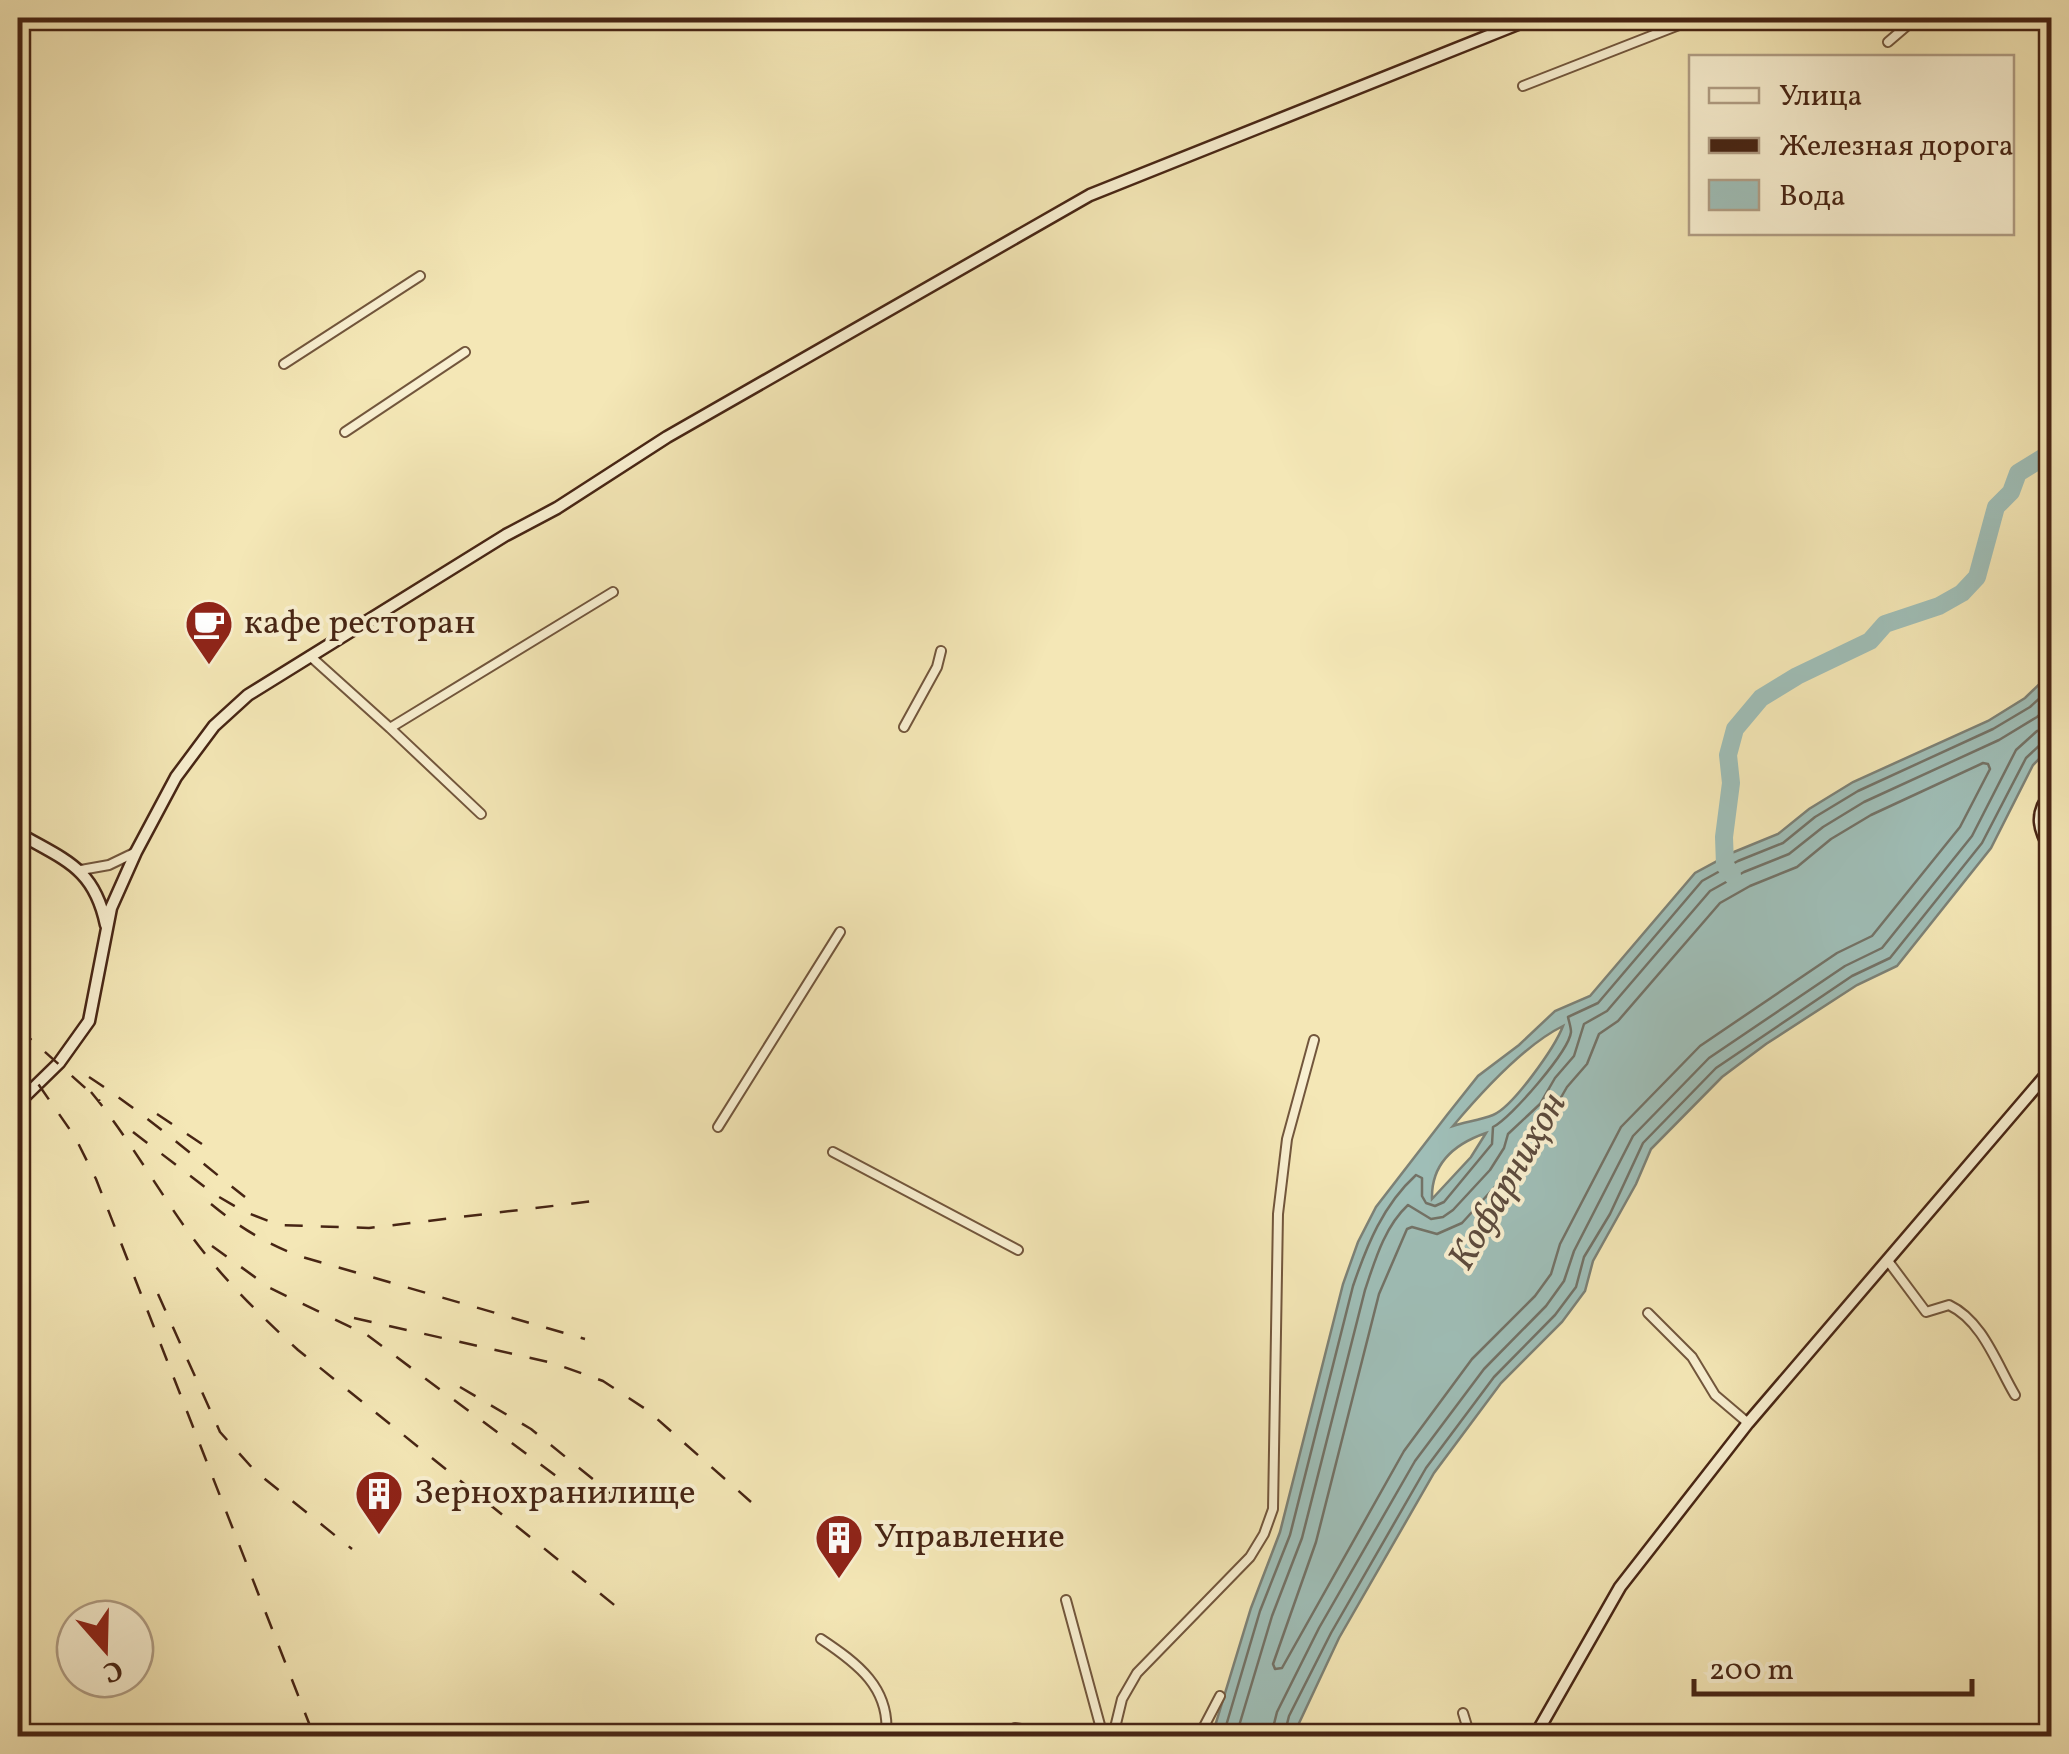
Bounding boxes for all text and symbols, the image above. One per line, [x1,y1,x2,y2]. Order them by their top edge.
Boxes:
legend [1689,55,2014,235]
text: Улица [1779,76,1862,118]
text: Железная дорога [1779,126,2014,168]
text: Вода [1779,176,1846,218]
cafe icon: кафе ресторан [183,598,235,666]
place label: кафе ресторан [244,600,476,648]
water label: Кофарниҳон [1437,1083,1581,1281]
building icon: Зернохранилище [353,1468,405,1536]
place label: Зернохранилище [414,1470,696,1518]
building icon: Управление [813,1512,865,1580]
place label: Управление [874,1514,1065,1562]
north arrow [55,1599,155,1699]
scale bar [1694,1634,1972,1696]
text: С [98,1649,128,1692]
text: 200 m [1709,1650,1794,1692]

